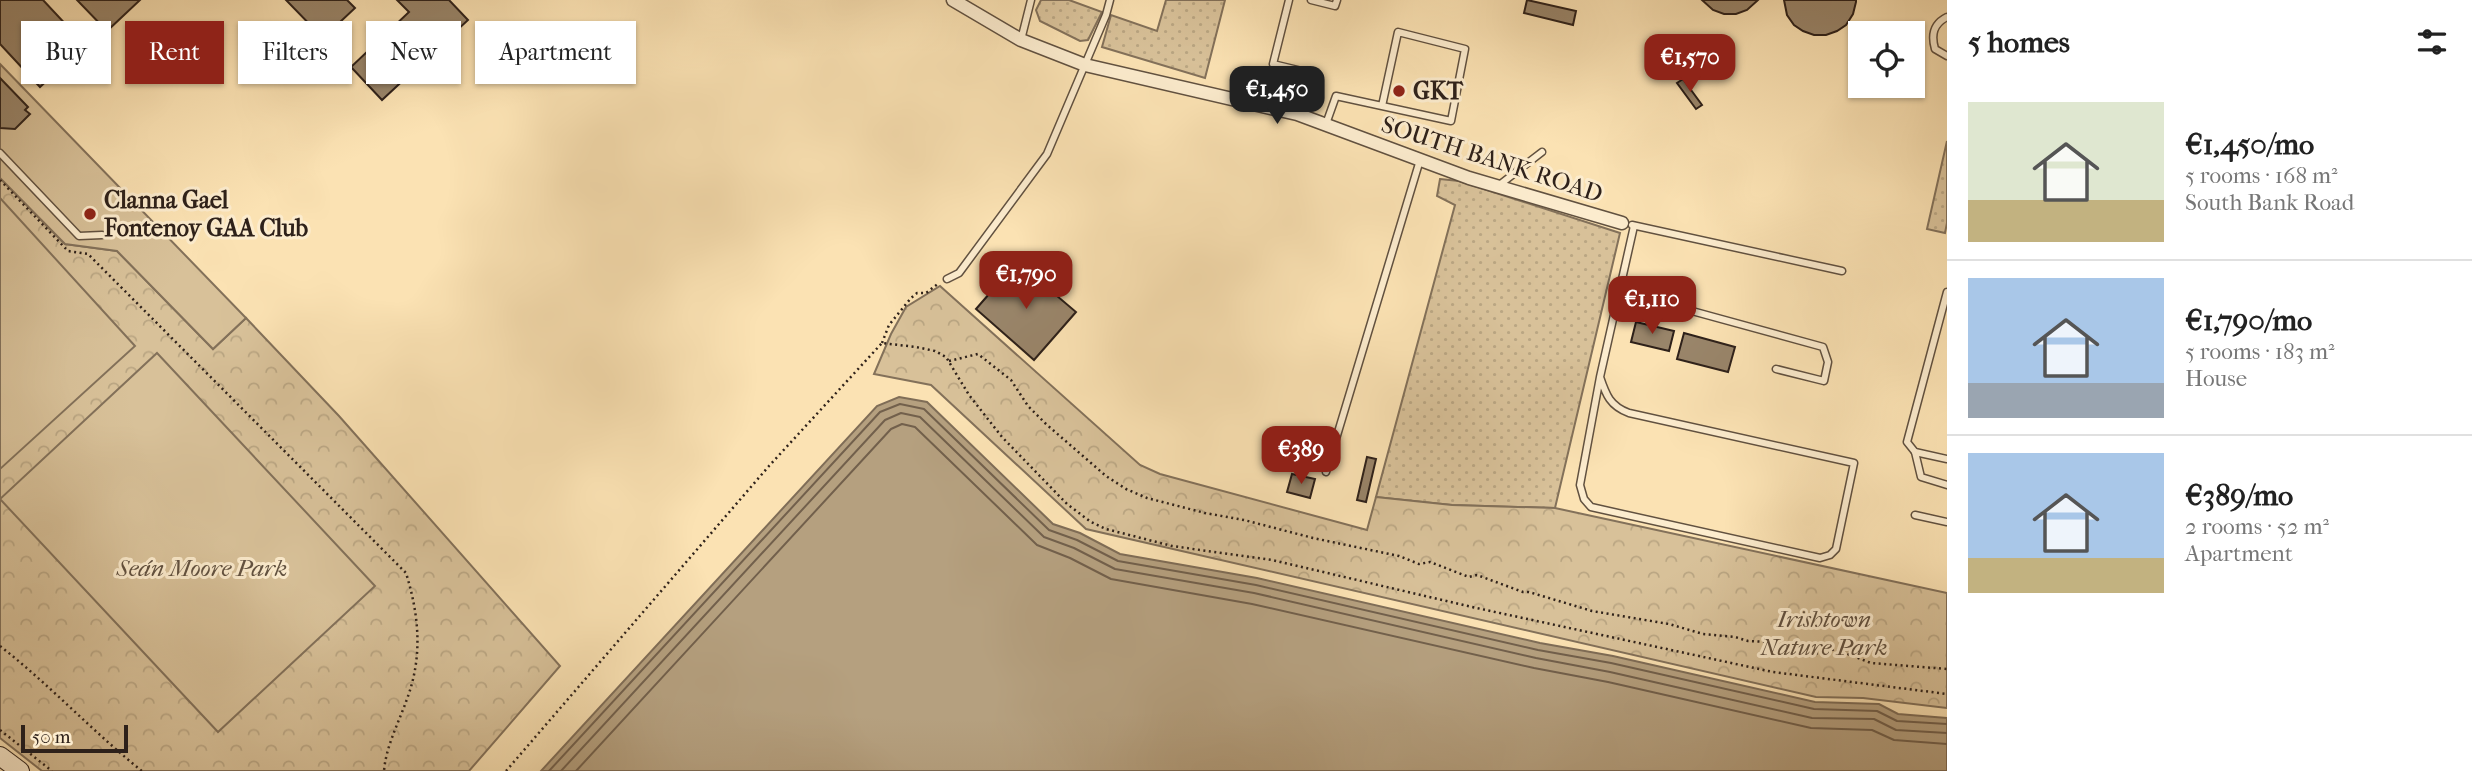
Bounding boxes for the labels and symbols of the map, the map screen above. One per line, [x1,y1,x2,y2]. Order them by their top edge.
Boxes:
pin: €1,570 [1633,34,1747,94]
pin: €1,450 [1220,66,1334,126]
place label: GKT [1413,77,1464,105]
marker: GKT [1391,83,1407,99]
street label: SOUTH BANK ROAD [1378,110,1606,208]
place label: Clanna Gael Fontenoy GAA Club [103,186,309,242]
marker: Clanna Gael Fontenoy GAA Club [82,206,98,222]
pin: €1,790 [969,252,1083,311]
pin: €1,110 [1595,276,1709,336]
pin: €389 [1260,426,1342,486]
park label: Seán Moore Park [116,554,287,582]
park label: Irishtown Nature Park [1760,605,1887,661]
scale bar [21,722,128,754]

